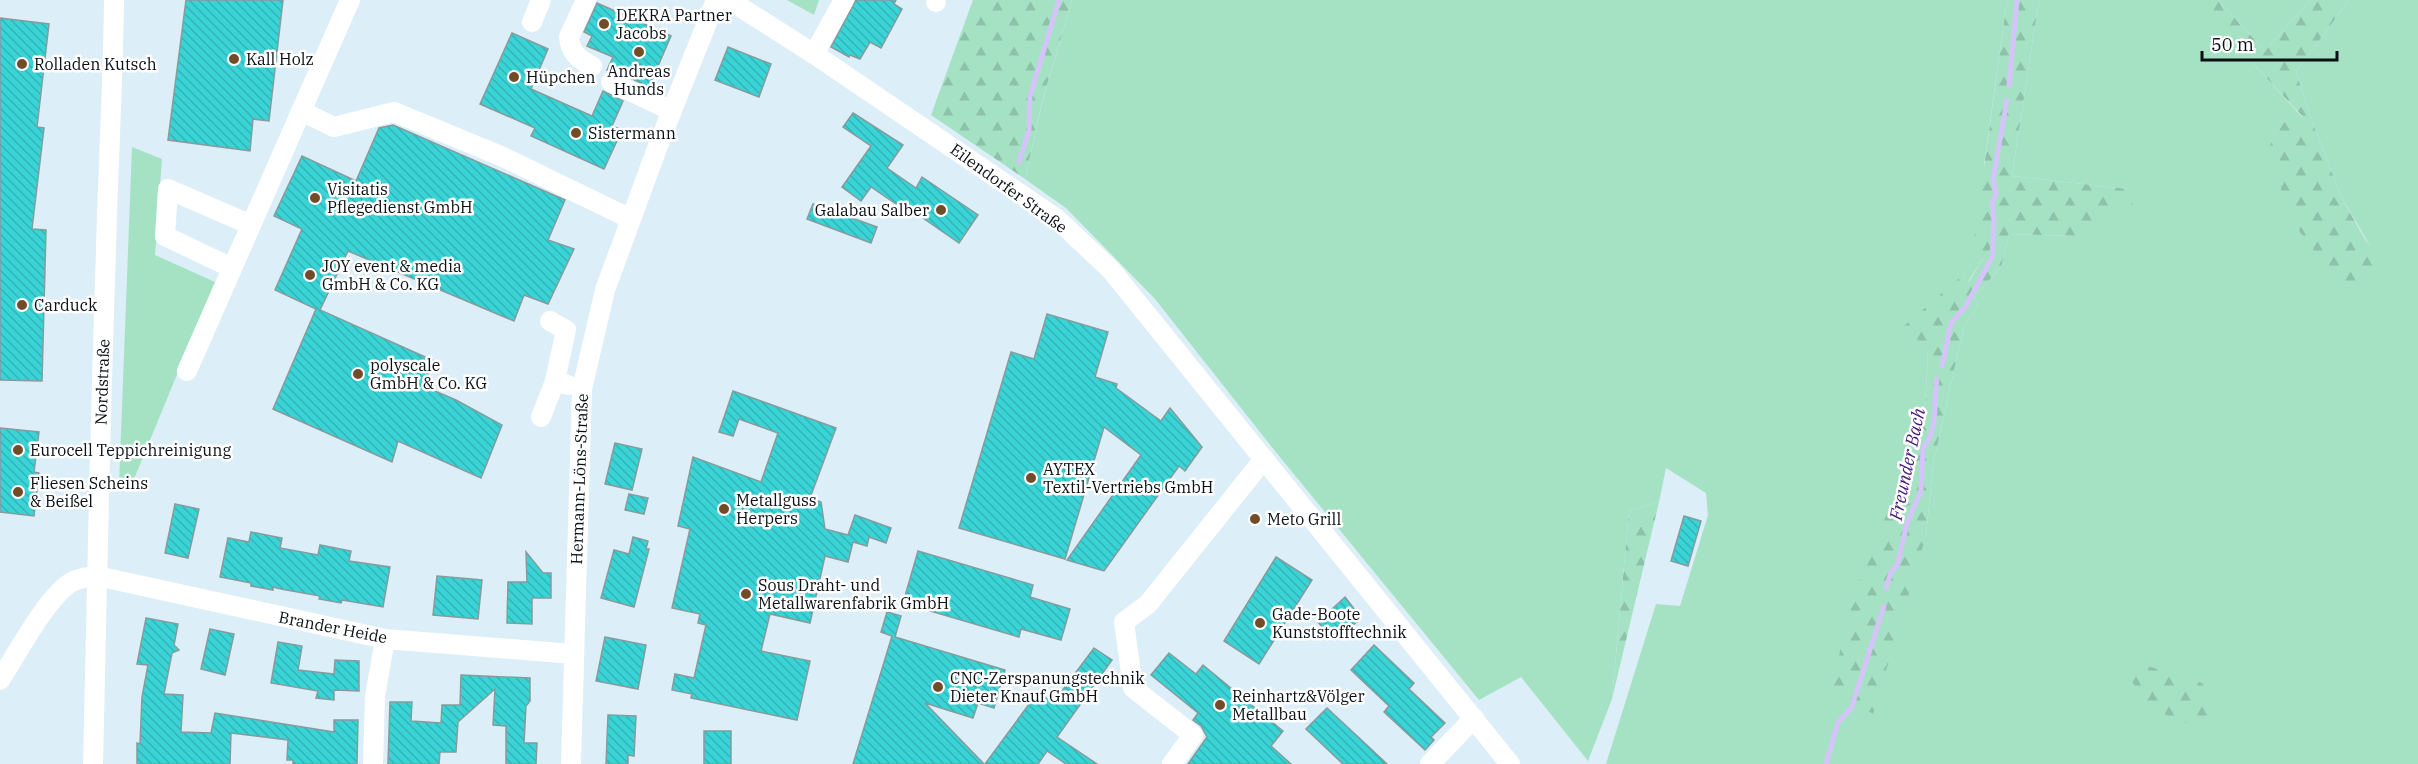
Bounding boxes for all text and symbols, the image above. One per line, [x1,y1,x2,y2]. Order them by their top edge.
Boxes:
place label: DEKRA Partner Jacobs [616,5,732,43]
marker: DEKRA Partner Jacobs [597,17,611,31]
scale bar [2202,24,2337,62]
text: 50 m [2211,33,2254,56]
marker: Andreas Hunds [632,45,646,59]
place label: Kall Holz [246,49,314,69]
marker: Kall Holz [227,52,241,66]
place label: Rolladen Kutsch [34,54,157,74]
marker: Rolladen Kutsch [15,57,29,71]
place label: Andreas Hunds [607,61,671,99]
place label: Hüpchen [526,67,596,87]
marker: Hüpchen [507,70,521,84]
place label: Sistermann [588,123,676,143]
marker: Sistermann [569,126,583,140]
street label: Eilendorfer Straße [947,139,1071,237]
place label: Visitatis Pflegedienst GmbH [327,179,473,217]
marker: Visitatis Pflegedienst GmbH [308,191,322,205]
place label: Galabau Salber [815,200,929,220]
marker: Galabau Salber [934,203,948,217]
place label: JOY event & media GmbH & Co. KG [322,256,462,294]
marker: JOY event & media GmbH & Co. KG [303,268,317,282]
place label: Carduck [34,295,98,315]
marker: Carduck [15,298,29,312]
street label: Nordstraße [91,339,113,425]
place label: polyscale GmbH & Co. KG [370,355,487,393]
marker: polyscale GmbH & Co. KG [351,367,365,381]
street label: Hermann-Löns-Straße [566,393,592,565]
water label: Freunder Bach [1884,406,1930,523]
place label: Eurocell Teppichreinigung [30,440,231,460]
marker: Eurocell Teppichreinigung [11,443,25,457]
place label: AYTEX Textil-Vertriebs GmbH [1043,459,1213,497]
marker: AYTEX Textil-Vertriebs GmbH [1024,471,1038,485]
place label: Fliesen Scheins & Beißel [30,473,148,511]
marker: Fliesen Scheins & Beißel [11,485,25,499]
place label: Metallguss Herpers [736,490,817,528]
marker: Metallguss Herpers [717,502,731,516]
place label: Meto Grill [1267,509,1341,529]
marker: Meto Grill [1248,512,1262,526]
place label: Sous Draht- und Metallwarenfabrik GmbH [758,575,949,613]
marker: Sous Draht- und Metallwarenfabrik GmbH [739,587,753,601]
place label: Gade-Boote Kunststofftechnik [1272,604,1407,642]
street label: Brander Heide [277,607,389,647]
marker: Gade-Boote Kunststofftechnik [1253,616,1267,630]
place label: CNC-Zerspanungstechnik Dieter Knauf GmbH [950,668,1145,706]
marker: CNC-Zerspanungstechnik Dieter Knauf GmbH [931,680,945,694]
place label: Reinhartz&Völger Metallbau [1232,686,1365,724]
marker: Reinhartz&Völger Metallbau [1213,698,1227,712]

